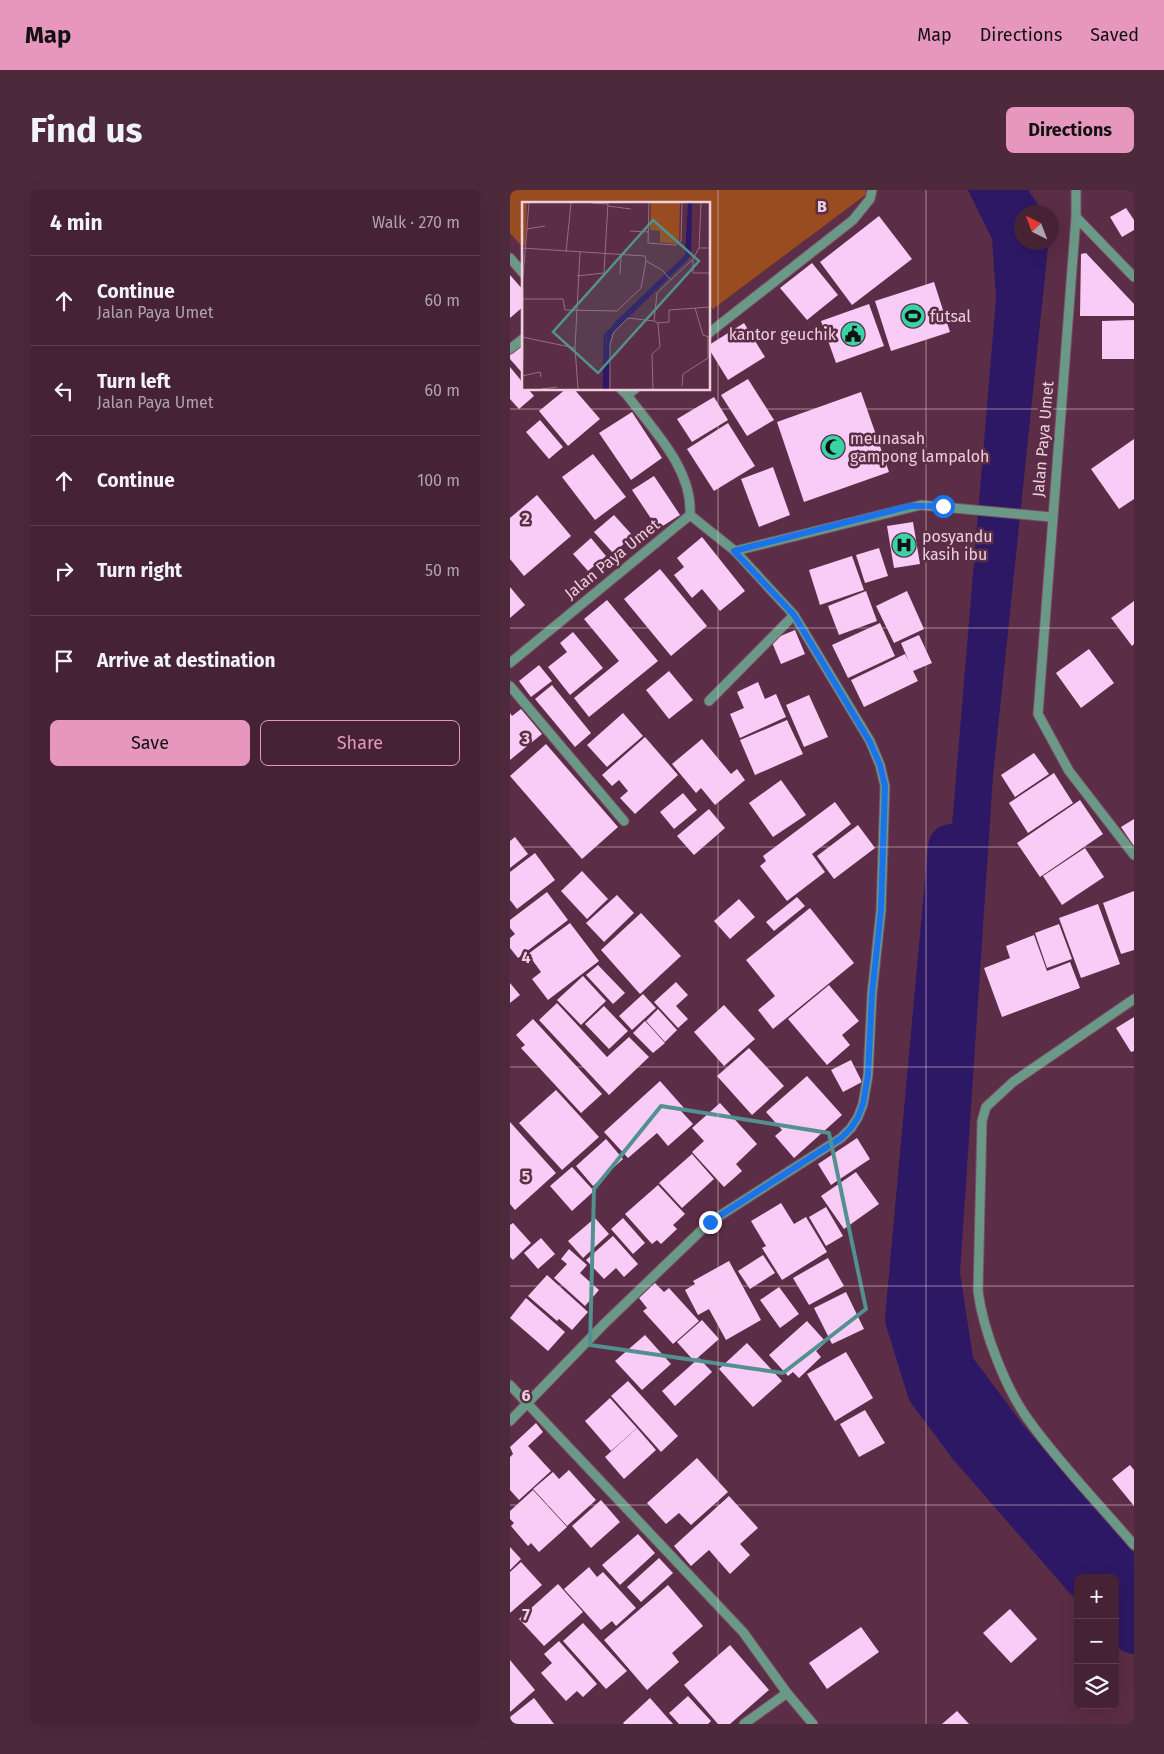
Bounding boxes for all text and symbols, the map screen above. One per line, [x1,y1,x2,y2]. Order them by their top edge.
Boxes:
text: Map [25,21,71,49]
text: Map [917,24,952,46]
text: Directions [980,24,1062,46]
text: Saved [1090,24,1139,46]
button: Directions [1006,107,1134,153]
text: Find us [30,109,142,151]
text: B [817,197,827,216]
inset map [522,202,710,390]
north arrow [1014,205,1059,250]
text: 4 min [50,210,103,236]
text: Walk · 270 m [372,213,460,232]
text: Continue [97,280,175,303]
icon: ahead [50,287,78,315]
text: 60 m [425,291,460,310]
text: Jalan Paya Umet [97,303,214,322]
sports icon: futsal [900,303,926,329]
place label: futsal [930,307,971,326]
public building icon: kantor geuchik [840,321,866,347]
place label: kantor geuchik [729,325,837,344]
text: Turn left [97,370,171,393]
icon: left [50,377,78,405]
street label: Jalan Paya Umet [1028,380,1058,498]
text: 60 m [425,381,460,400]
text: Jalan Paya Umet [97,393,214,412]
place label: meunasah gampong lampaloh [850,429,989,466]
mosque icon: meunasah gampong lampaloh [820,434,846,460]
icon: ahead [50,467,78,495]
text: Continue [97,469,175,492]
text: 100 m [417,471,460,490]
route start [932,495,955,518]
text: 2 [522,509,530,528]
street label: Jalan Paya Umet [561,515,663,603]
place label: posyandu kasih ibu [922,527,993,564]
hospital icon: posyandu kasih ibu [891,532,917,558]
icon: right [50,557,78,585]
text: Turn right [97,559,182,582]
text: 50 m [425,561,460,580]
icon: arrive [50,647,78,675]
text: Arrive at destination [97,649,276,672]
button: Save [50,720,250,766]
button: Share [260,720,460,766]
text: 3 [521,729,530,748]
text: 4 [521,948,531,967]
text: 5 [522,1167,531,1186]
route end [699,1211,722,1234]
text: 6 [521,1386,531,1405]
map controls [1074,1574,1119,1709]
button: + [1074,1574,1119,1619]
text: 7 [522,1605,530,1624]
button: − [1074,1619,1119,1664]
button: layers [1074,1664,1119,1709]

